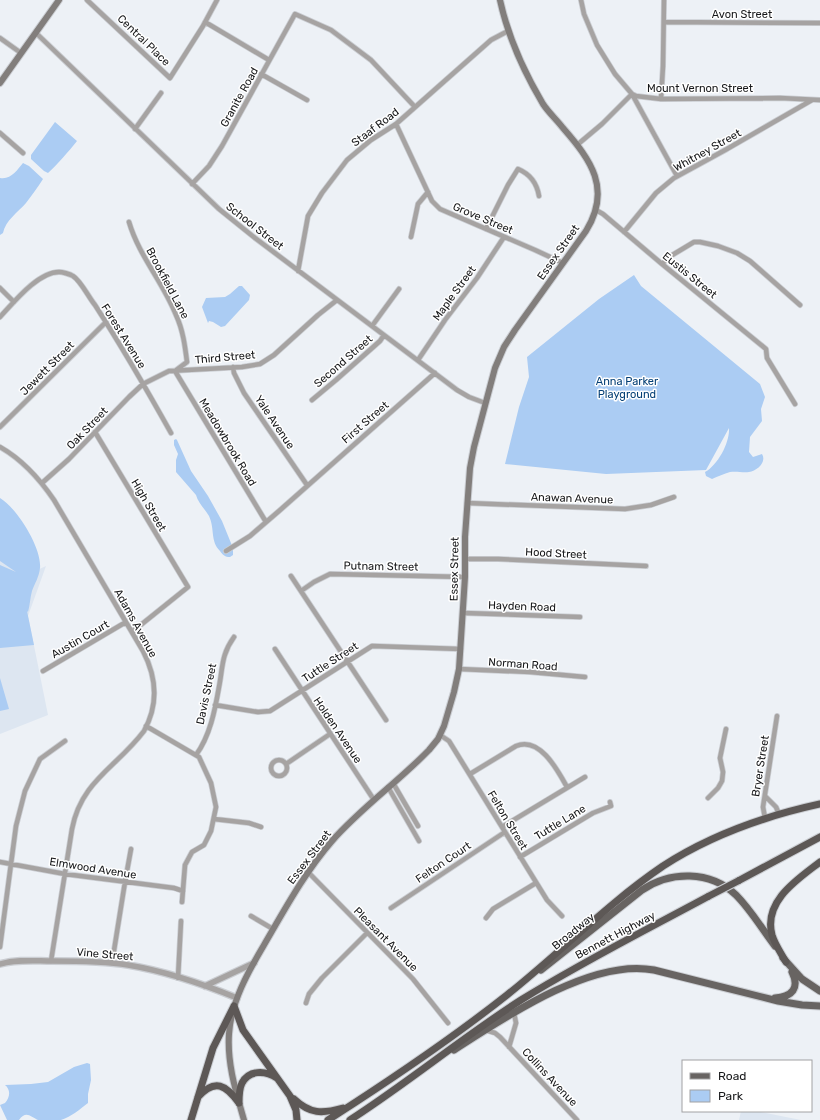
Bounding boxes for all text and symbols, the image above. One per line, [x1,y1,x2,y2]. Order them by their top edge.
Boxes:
street label: Avon Street [712,8,773,21]
street label: Central Place [115,12,173,69]
street label: Granite Road [218,65,261,129]
street label: Mount Vernon Street [647,82,754,95]
street label: Staaf Road [349,105,402,149]
street label: Whitney Street [671,126,744,174]
street label: School Street [223,200,287,253]
street label: Grove Street [451,200,516,237]
street label: Essex Street [535,222,583,282]
street label: Brookfield Lane [143,245,192,321]
street label: Eustis Street [660,250,720,302]
street label: Maple Street [430,263,479,323]
street label: Forest Avenue [99,302,149,371]
street label: Second Street [311,332,376,390]
street label: Jewett Street [18,338,78,398]
street label: Third Street [194,348,256,367]
park label: Anna Parker Playground [596,375,659,401]
street label: Yale Avenue [252,393,297,452]
street label: Meadowbrook Road [196,396,259,488]
street label: First Street [339,398,392,446]
street label: Oak Street [64,404,111,452]
street label: High Street [128,477,169,534]
street label: Anawan Avenue [531,491,613,506]
street label: Essex Street [447,536,462,601]
street label: Hood Street [525,545,588,562]
street label: Putnam Street [343,559,419,574]
street label: Adams Avenue [111,587,160,660]
street label: Hayden Road [488,599,556,614]
street label: Austin Court [49,617,112,661]
street label: Tuttle Street [300,639,361,685]
street label: Norman Road [488,656,558,673]
street label: Davis Street [194,662,219,726]
street label: Holden Avenue [311,695,365,766]
street label: Bryer Street [749,734,772,798]
street label: Felton Street [485,788,531,853]
street label: Tuttle Lane [532,802,588,843]
street label: Essex Street [285,827,334,887]
street label: Felton Court [413,839,474,886]
street label: Elmwood Avenue [49,855,137,882]
street label: Pleasant Avenue [351,905,420,974]
street label: Bennett Highway [573,909,657,962]
street label: Broadway [549,910,597,952]
street label: Vine Street [76,946,135,964]
street label: Collins Avenue [519,1046,580,1109]
legend [682,1060,812,1112]
text: Road [718,1069,746,1083]
text: Park [718,1089,744,1103]

